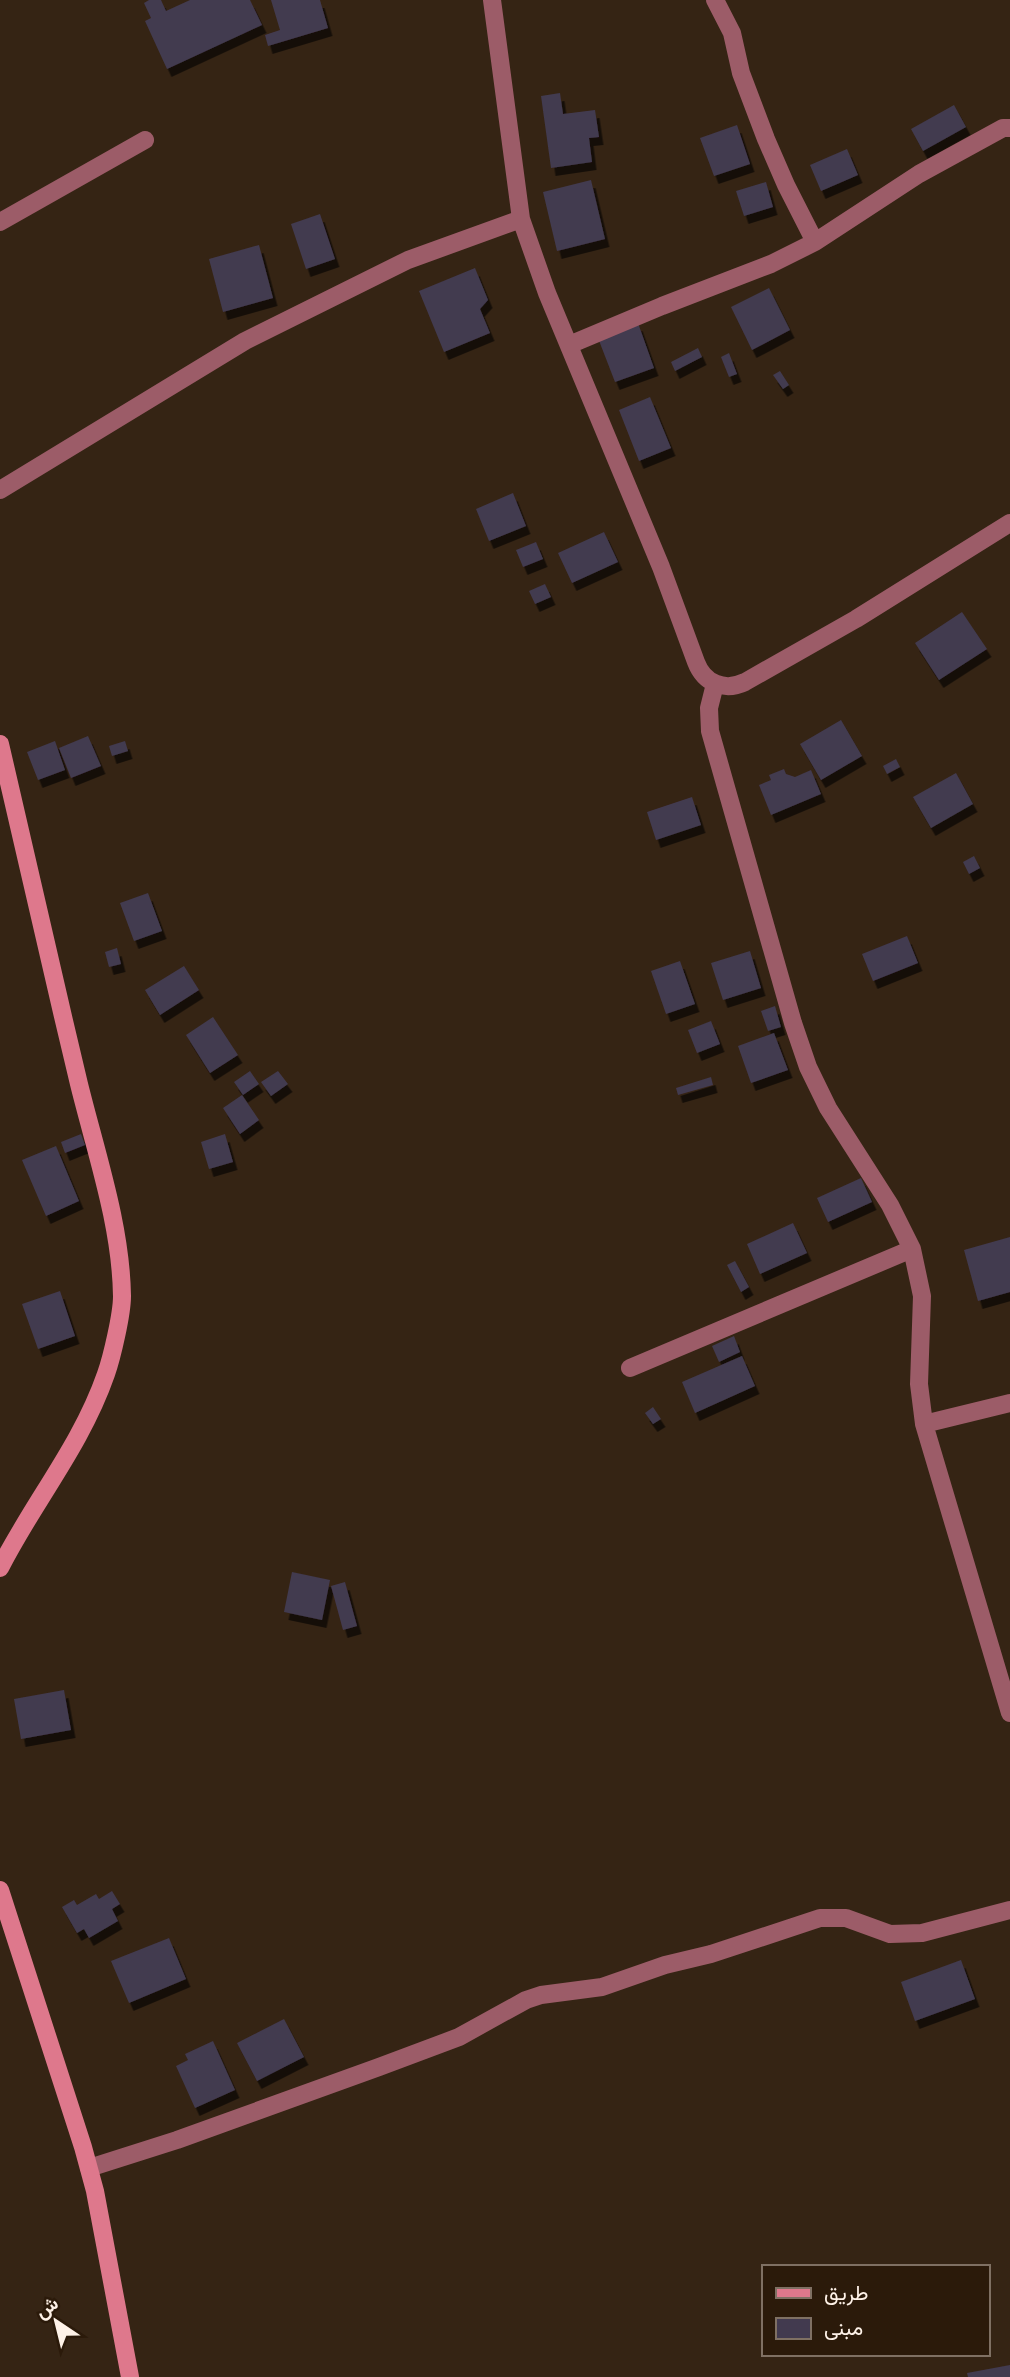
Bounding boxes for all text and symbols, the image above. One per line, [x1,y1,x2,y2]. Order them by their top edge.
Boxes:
legend [762,2265,989,2356]
text: طريق [824,2279,869,2306]
north arrow [21,2286,91,2356]
text: ش [30,2291,63,2323]
text: مبنى [824,2314,863,2340]

